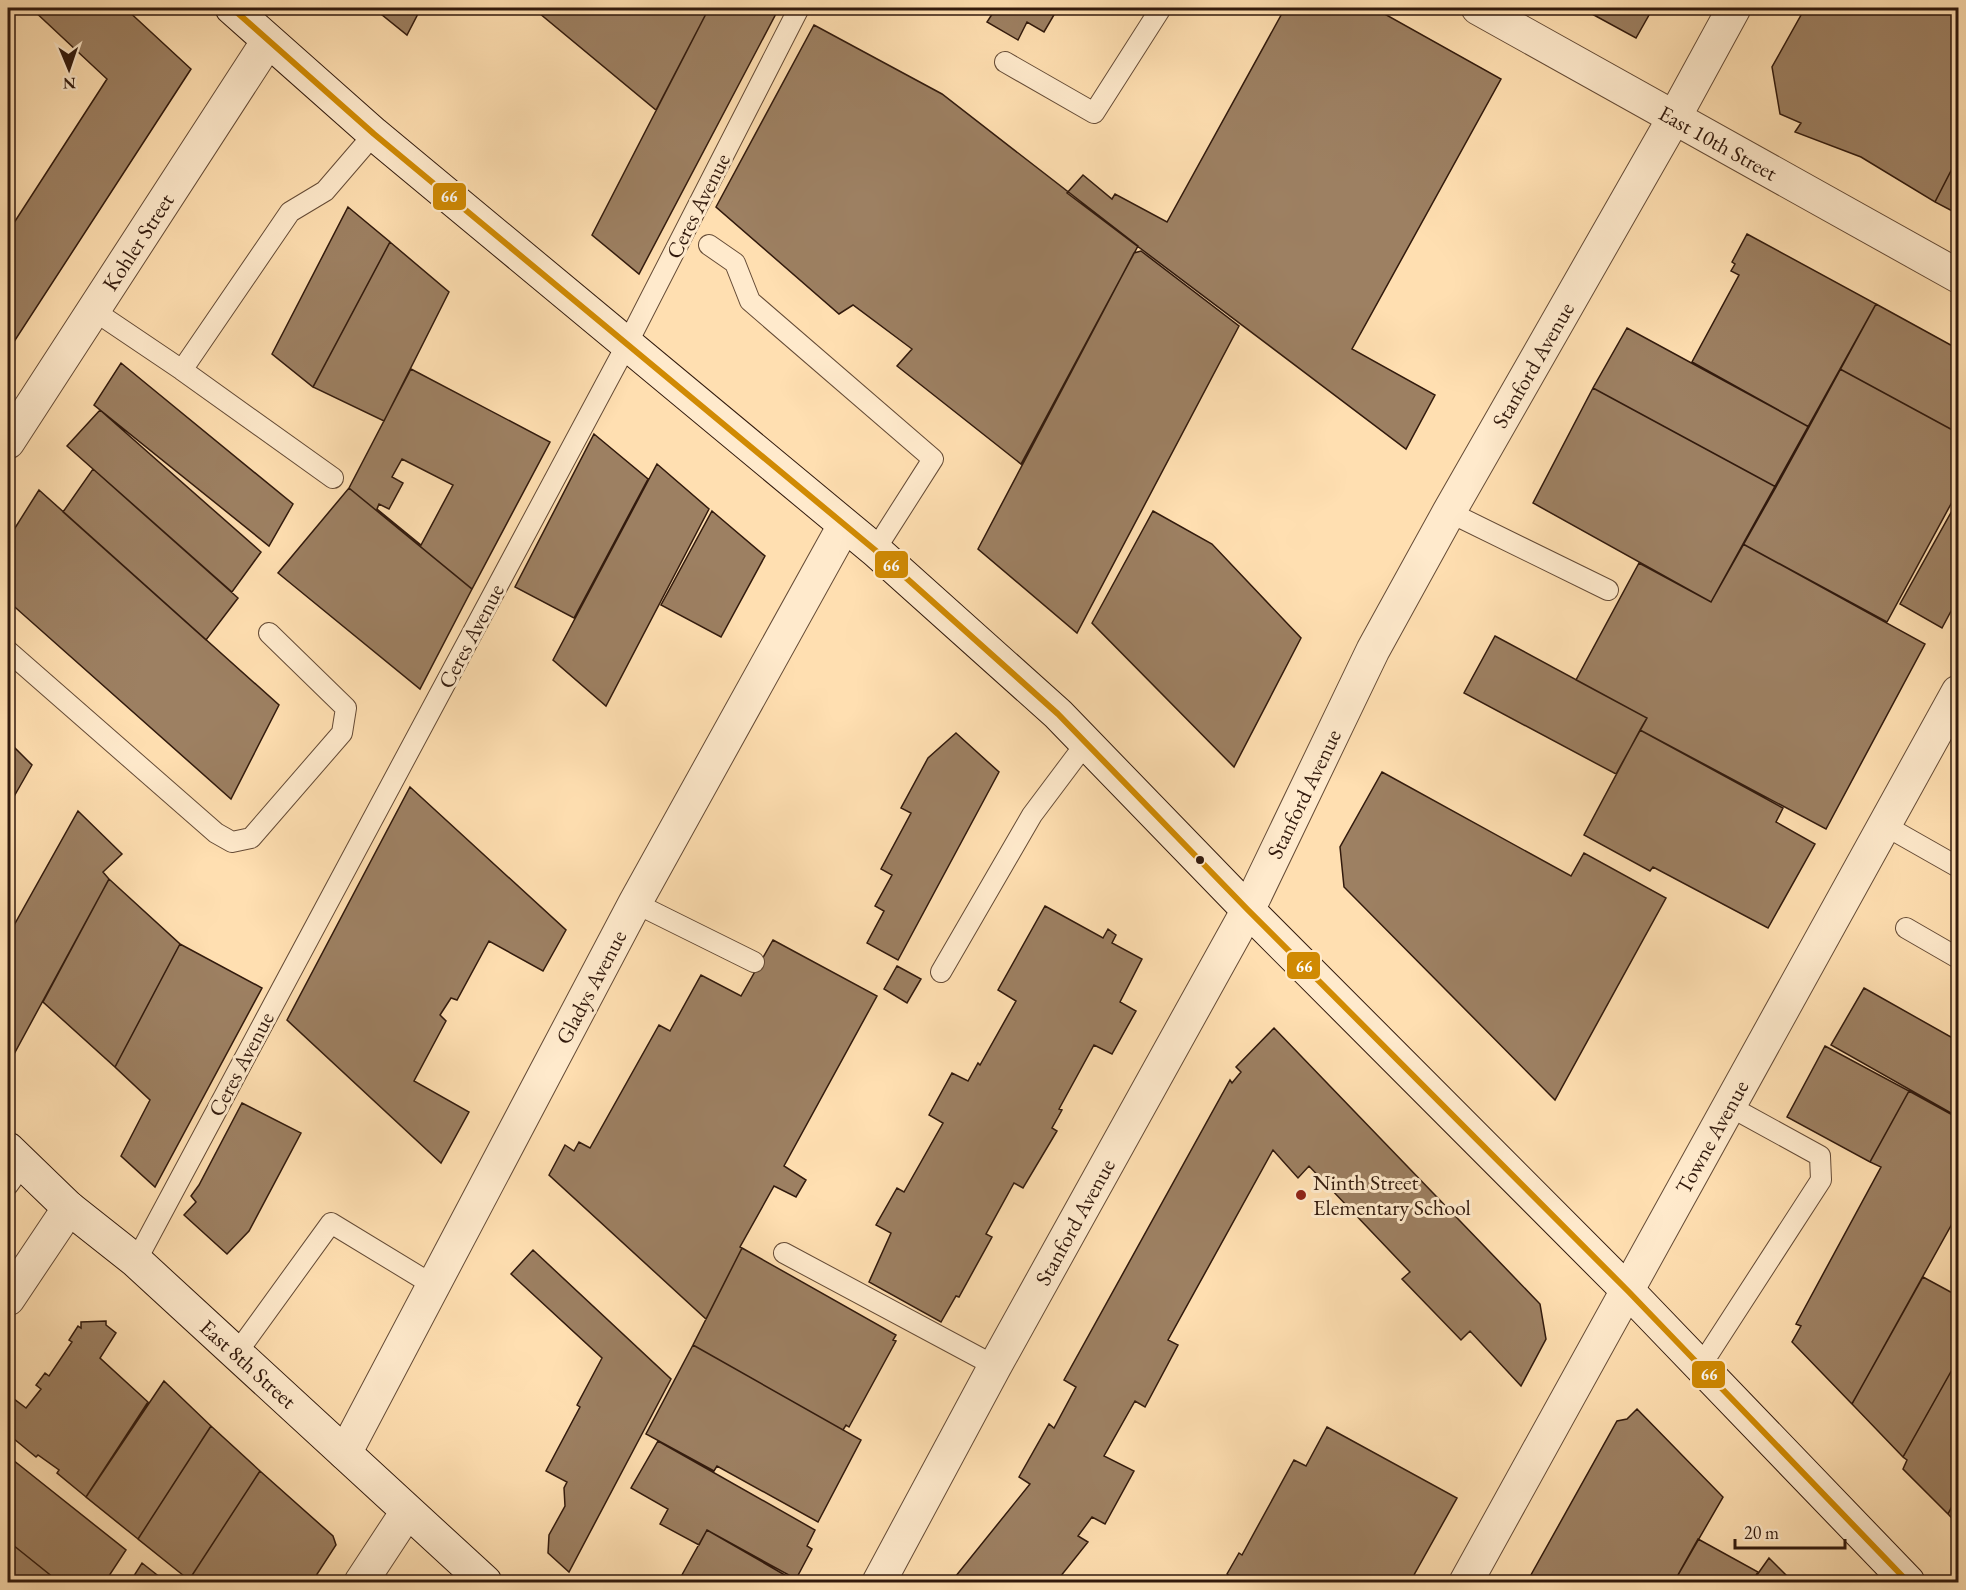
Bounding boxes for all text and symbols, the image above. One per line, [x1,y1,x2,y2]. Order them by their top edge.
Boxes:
north arrow [39,39,99,99]
text: N [63,73,76,94]
street label: East 10th Street [1654,99,1782,188]
street label: Ceres Avenue [659,148,737,264]
line badge: 66 [432,182,467,211]
text: 66 [441,186,458,207]
street label: Kohler Street [96,188,180,296]
street label: Stanford Avenue [1485,296,1581,433]
line badge: 66 [874,550,909,579]
text: 66 [883,555,900,576]
street label: Ceres Avenue [431,578,511,693]
street label: Stanford Avenue [1260,724,1348,864]
unlabelled marker [1194,854,1206,866]
street label: Gladys Avenue [549,924,633,1049]
line badge: 66 [1286,951,1321,980]
text: 66 [1296,956,1313,977]
street label: Ceres Avenue [201,1006,281,1121]
street label: Towne Avenue [1669,1075,1755,1199]
street label: Stanford Avenue [1028,1153,1122,1291]
place label: Ninth Street Elementary School [1313,1168,1471,1222]
marker: Ninth Street Elementary School [1294,1188,1308,1202]
street label: East 8th Street [193,1313,303,1415]
line badge: 66 [1691,1360,1726,1389]
text: 66 [1701,1364,1718,1385]
scale bar [1735,1512,1844,1550]
text: 20 m [1744,1521,1779,1544]

